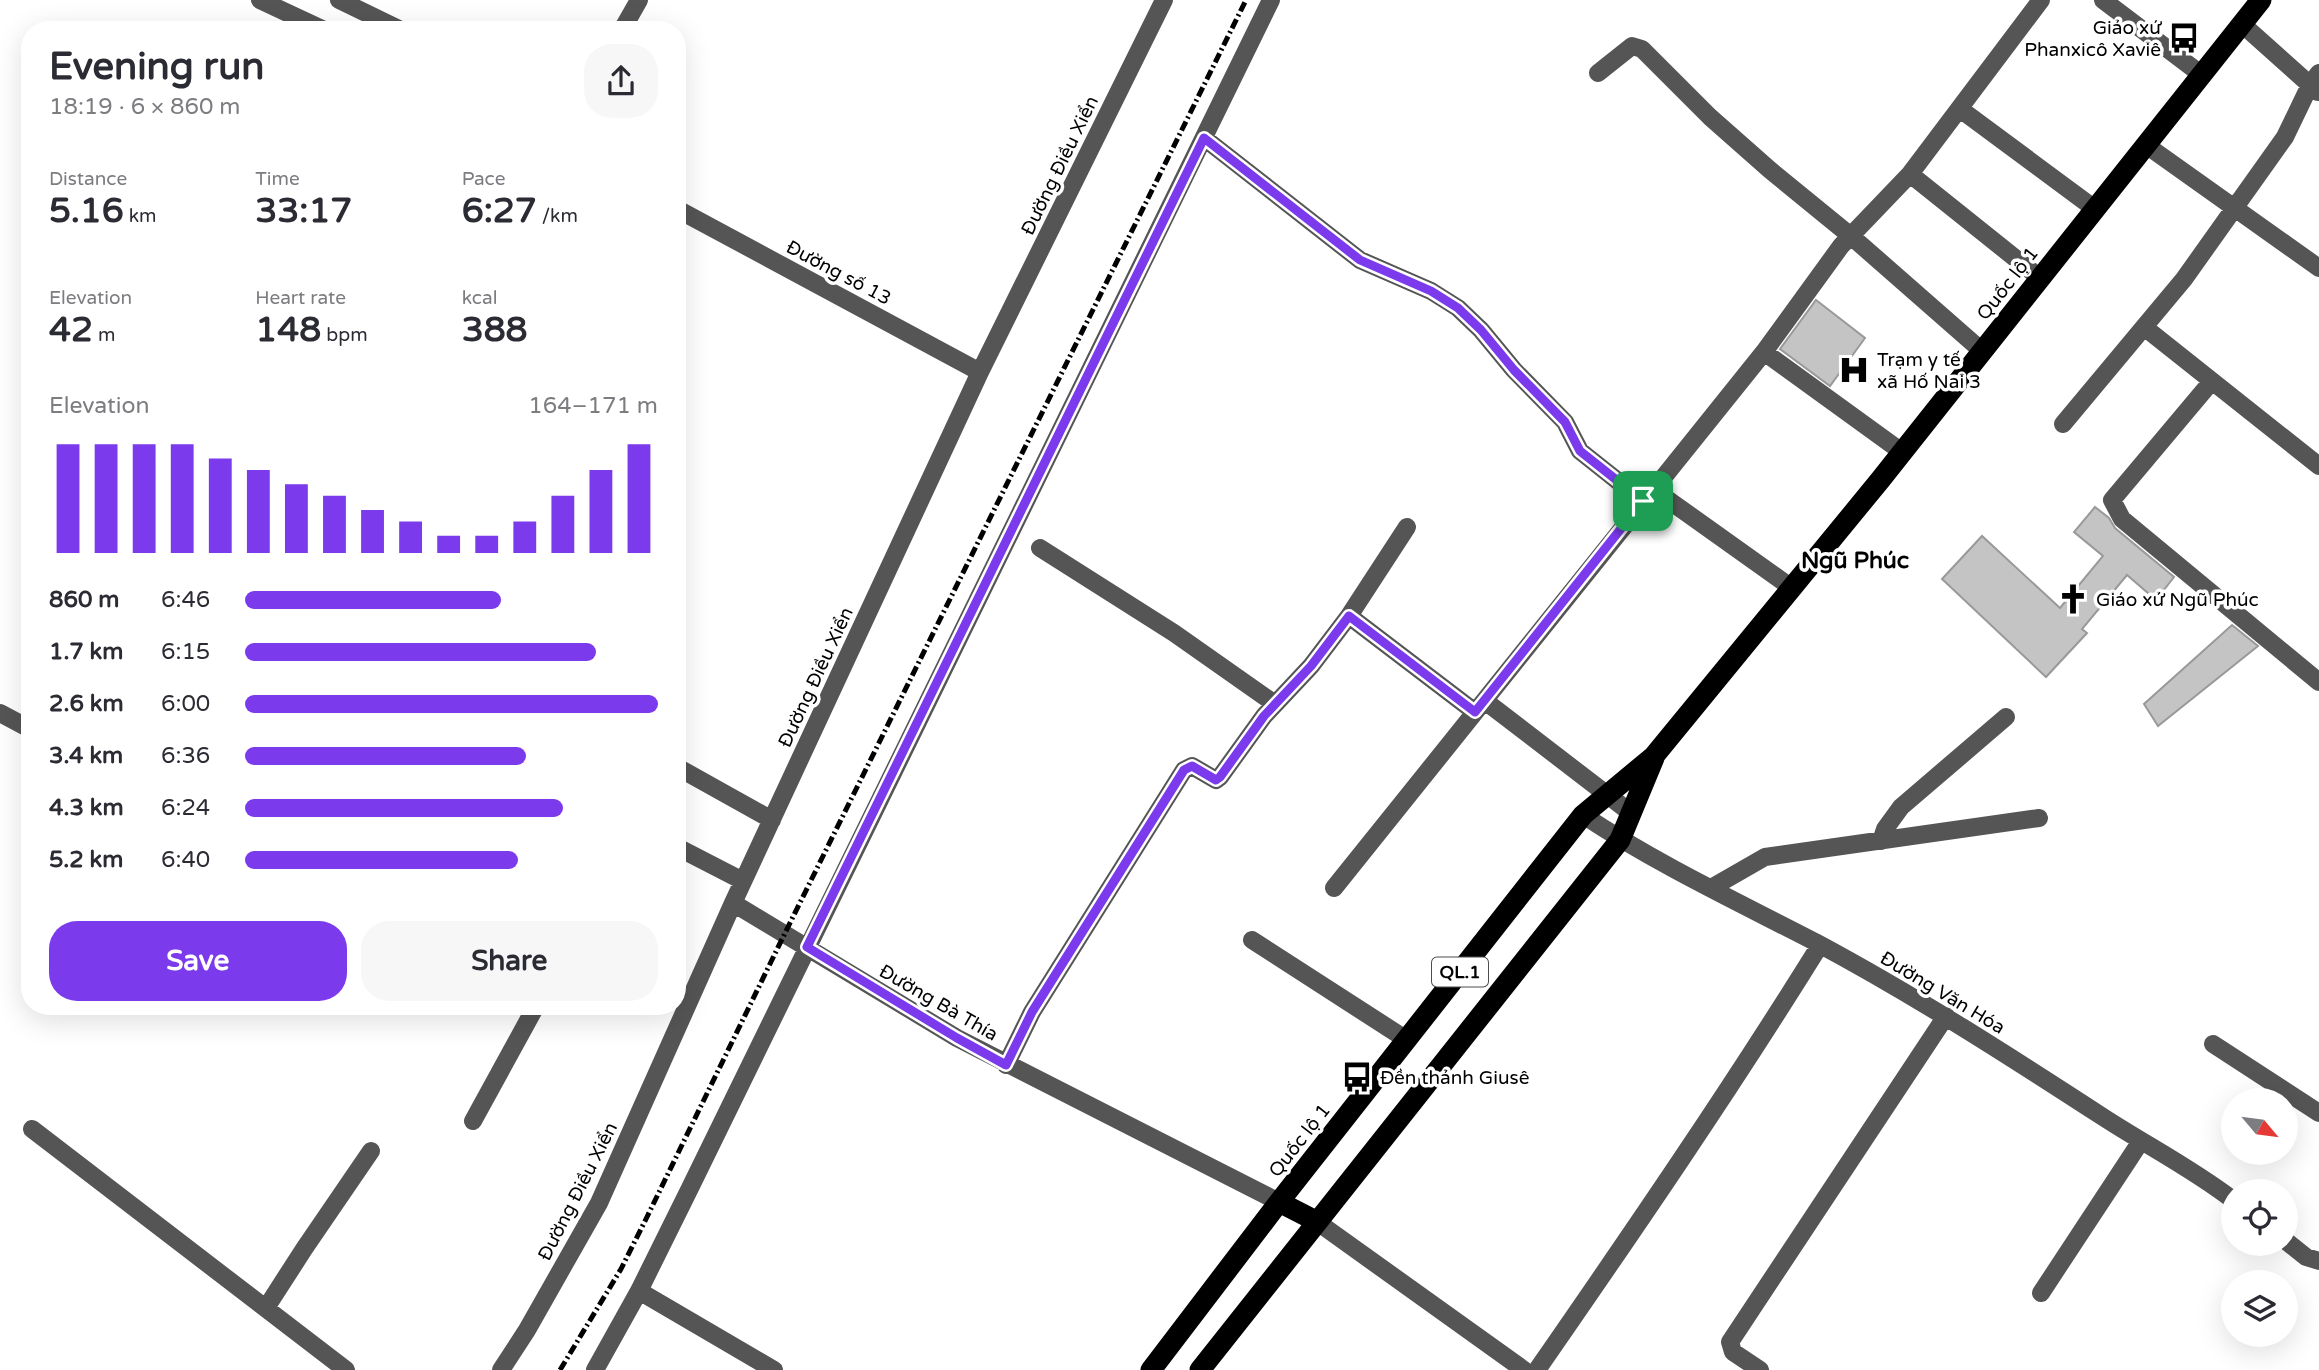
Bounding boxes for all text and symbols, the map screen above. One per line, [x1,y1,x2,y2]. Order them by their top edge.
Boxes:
place label: Giáo xứ Phanxicô Xaviê [2024,17,2162,61]
bus stop icon: Giáo xứ Phanxicô Xaviê [2167,21,2201,55]
text: Evening run [49,44,264,90]
button: share [584,44,658,118]
street label: Đường Điều Xiển [1017,92,1103,239]
text: 18:19 · 6 × 860 m [49,93,240,121]
text: Distance [49,168,127,190]
text: Time [255,168,300,190]
text: Pace [462,168,505,190]
text: 5.16 [49,190,124,232]
text: 33:17 [255,190,352,232]
text: 6:27 [462,190,537,232]
text: km [124,205,156,227]
text: /km [537,205,578,227]
street label: Đường số 13 [782,236,895,310]
street label: Quốc lộ 1 [1972,243,2043,325]
text: Elevation [49,287,132,309]
text: Heart rate [255,287,346,309]
text: kcal [462,287,497,309]
text: 42 [49,309,93,351]
text: 148 [255,309,321,351]
text: 388 [462,309,528,351]
text: m [93,324,115,346]
text: bpm [321,324,368,346]
place label: Trạm y tế xã Hố Nai 3 [1877,349,1981,393]
hospital icon: Trạm y tế xã Hố Nai 3 [1837,353,1871,387]
text: Elevation [49,392,150,420]
text: 164–171 m [528,392,658,420]
pin [1613,471,1673,531]
icon: arrive [1624,482,1662,520]
district label: Ngũ Phúc [1801,547,1909,575]
church icon: Giáo xứ Ngũ Phúc [2056,582,2090,616]
text: 860 m [49,586,119,614]
text: 6:46 [161,586,210,614]
place label: Giáo xứ Ngũ Phúc [2096,589,2259,611]
street label: Đường Điều Xiển [774,604,858,751]
text: 1.7 km [49,638,123,666]
text: 6:15 [161,638,210,666]
text: 2.6 km [49,690,124,718]
text: 6:00 [161,690,210,718]
text: 3.4 km [49,742,123,770]
text: 6:36 [161,742,210,770]
text: 4.3 km [49,794,124,822]
text: 6:24 [161,794,210,822]
text: 5.2 km [49,846,123,874]
text: 6:40 [161,846,210,874]
button: Save [49,921,347,1001]
button: Share [361,921,658,1001]
street label: Đường Văn Hóa [1876,947,2009,1039]
road number: QL.1 [1432,958,1488,987]
street label: Đường Bà Thía [875,960,1002,1046]
bus stop icon: Đền thánh Giusê [1340,1060,1374,1094]
place label: Đền thánh Giusê [1380,1067,1529,1089]
north arrow [2221,1088,2298,1166]
map controls [2221,1088,2298,1347]
street label: Quốc lộ 1 [1264,1100,1335,1182]
street label: Đường Điều Xiển [534,1119,622,1264]
button: locate [2221,1179,2298,1256]
button: layers [2221,1270,2298,1347]

